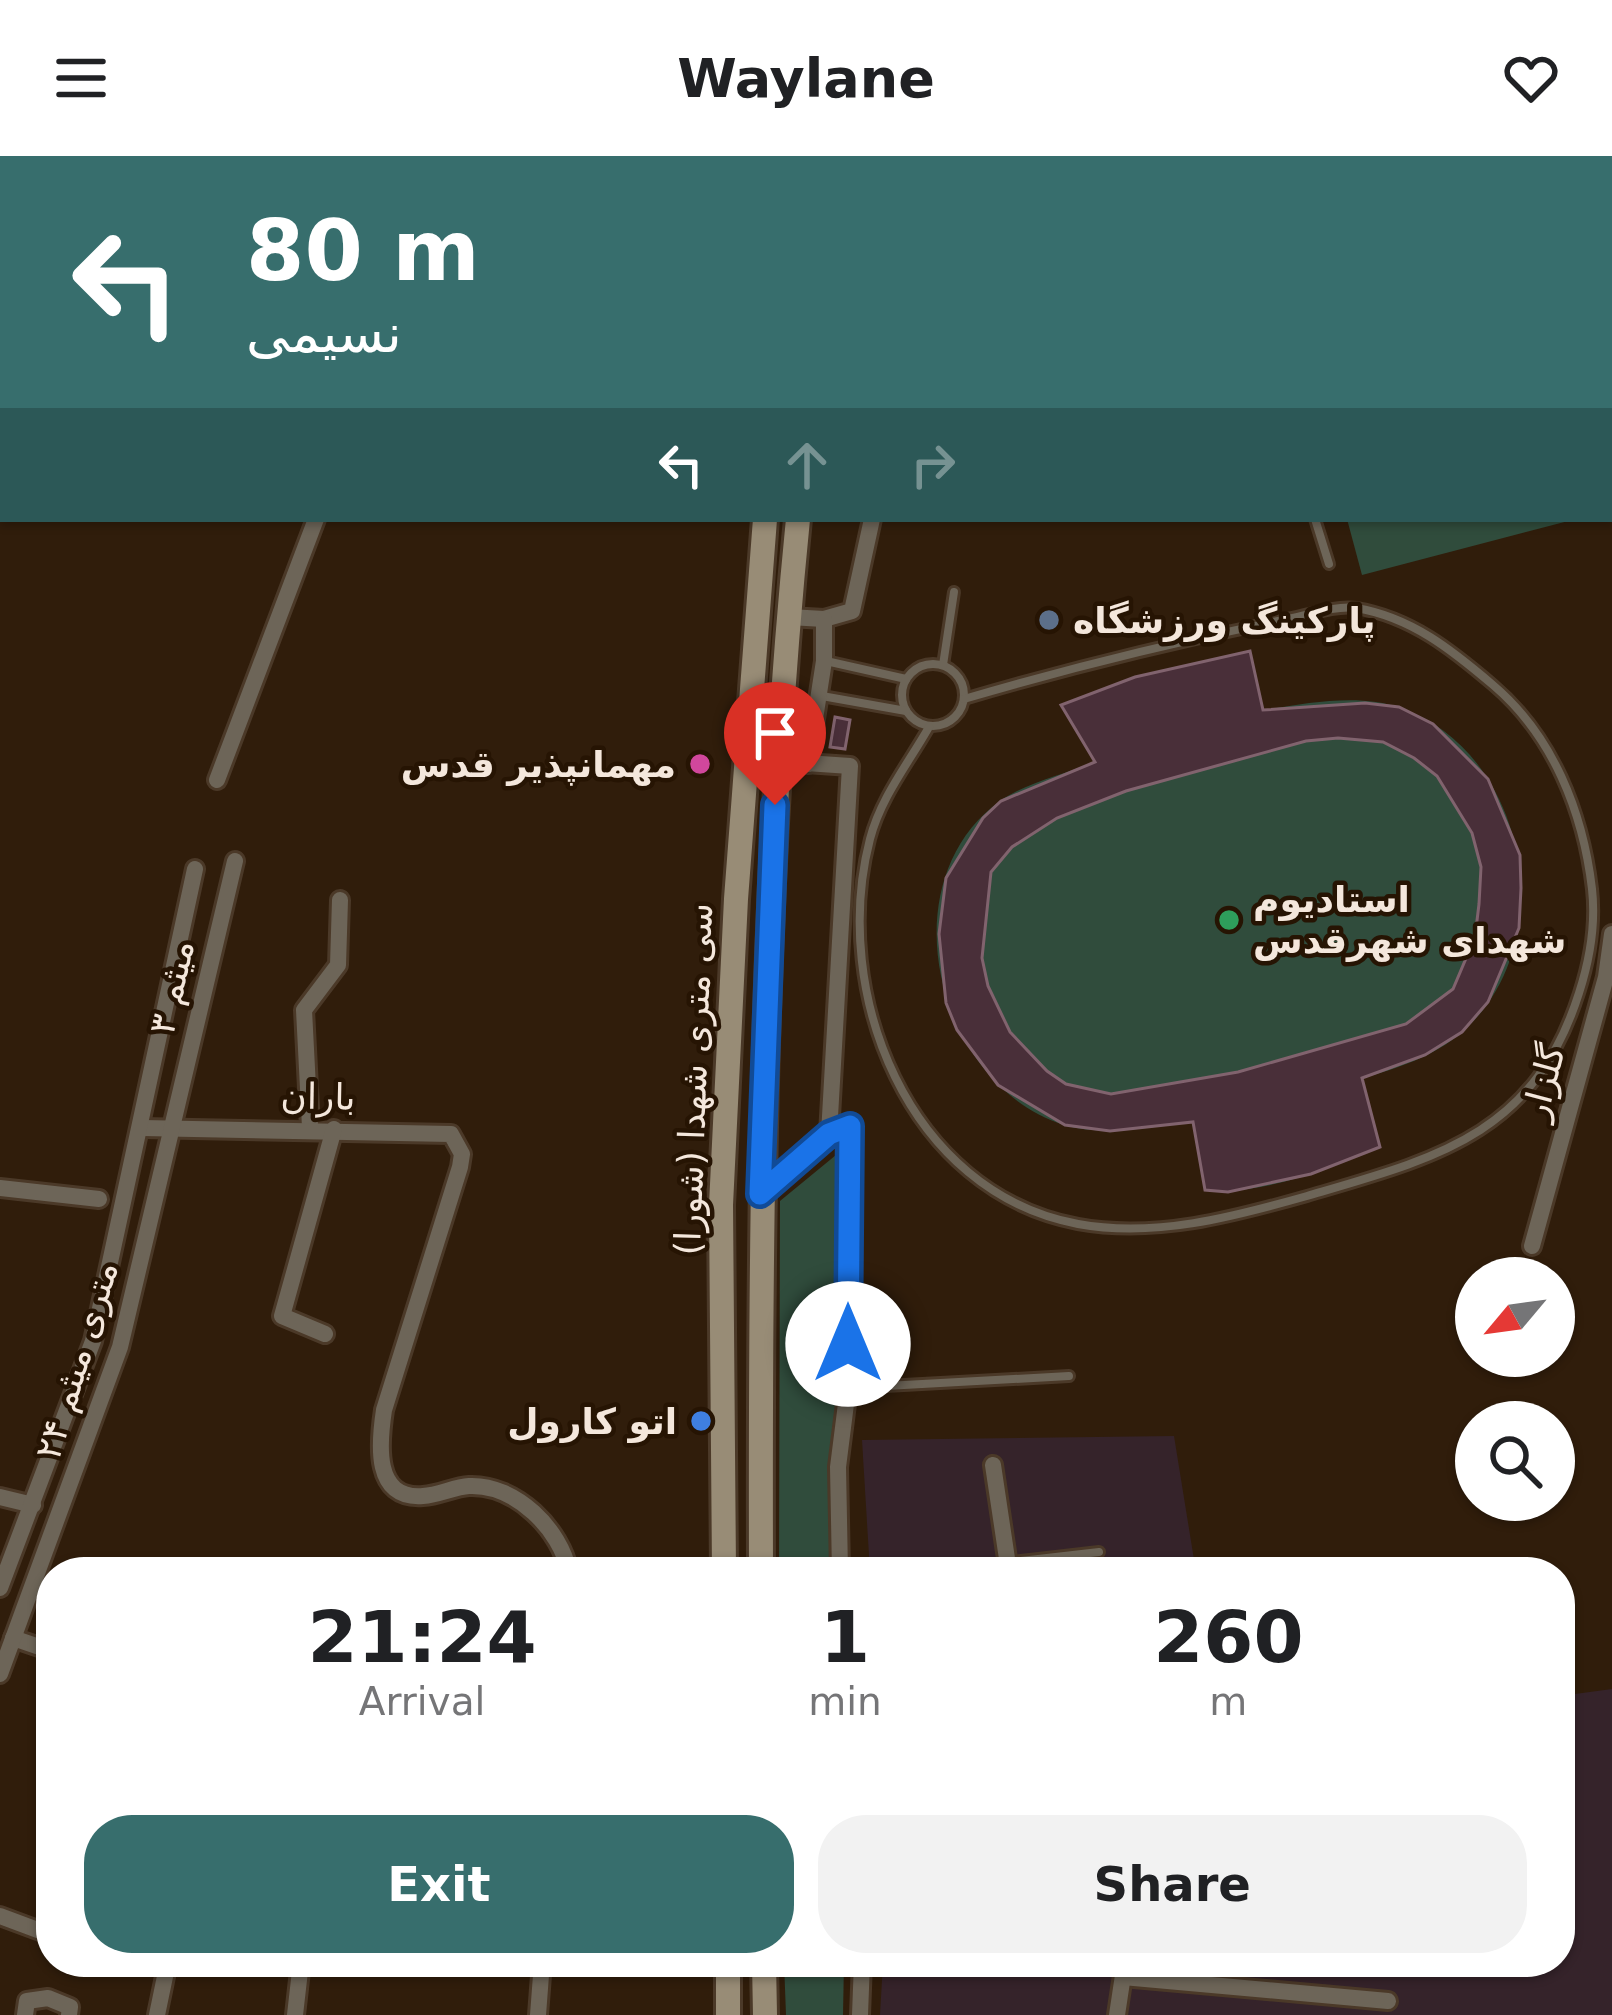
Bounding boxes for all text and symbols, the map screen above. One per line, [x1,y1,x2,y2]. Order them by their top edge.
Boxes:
icon: menu [48,45,114,111]
icon: heart [1498,45,1564,111]
text: Waylane [677,47,935,110]
text: 80 m [246,202,480,300]
icon: left [48,204,204,360]
text: نسیمی [246,302,402,365]
icon: left [648,432,714,498]
icon: ahead [774,432,840,498]
icon: right [900,432,966,498]
place label: پارکینگ ورزشگاه [1073,600,1375,642]
marker: پارکینگ ورزشگاه [1036,607,1062,633]
pin [724,682,826,805]
icon: arrive [742,700,808,766]
place label: مهمانپذیر قدس [401,744,676,786]
marker: مهمانپذیر قدس [687,751,713,777]
place label: استادیوم شهدای شهرقدس [1253,879,1566,962]
street label: سی متری شهدا (شورا) [667,902,721,1256]
marker: استادیوم شهدای شهرقدس [1216,907,1242,933]
street label: میثم ۳ [141,936,203,1039]
street label: گلزار [1513,1039,1574,1126]
street label: باران [280,1075,356,1119]
street label: ۲۴ متری میثم [27,1256,127,1464]
north arrow [1455,1257,1575,1377]
map controls [1455,1257,1575,1521]
position arrow [785,1281,911,1407]
place label: اتو کارول [507,1401,677,1443]
button: search [1455,1401,1575,1521]
marker: اتو کارول [688,1408,714,1434]
text: 21:24 [307,1595,537,1679]
text: 1 [820,1595,870,1679]
text: 260 [1153,1595,1303,1679]
text: Arrival [359,1679,485,1724]
text: min [808,1679,882,1724]
text: m [1209,1679,1247,1724]
button: Exit [84,1815,794,1953]
button: Share [818,1815,1527,1953]

